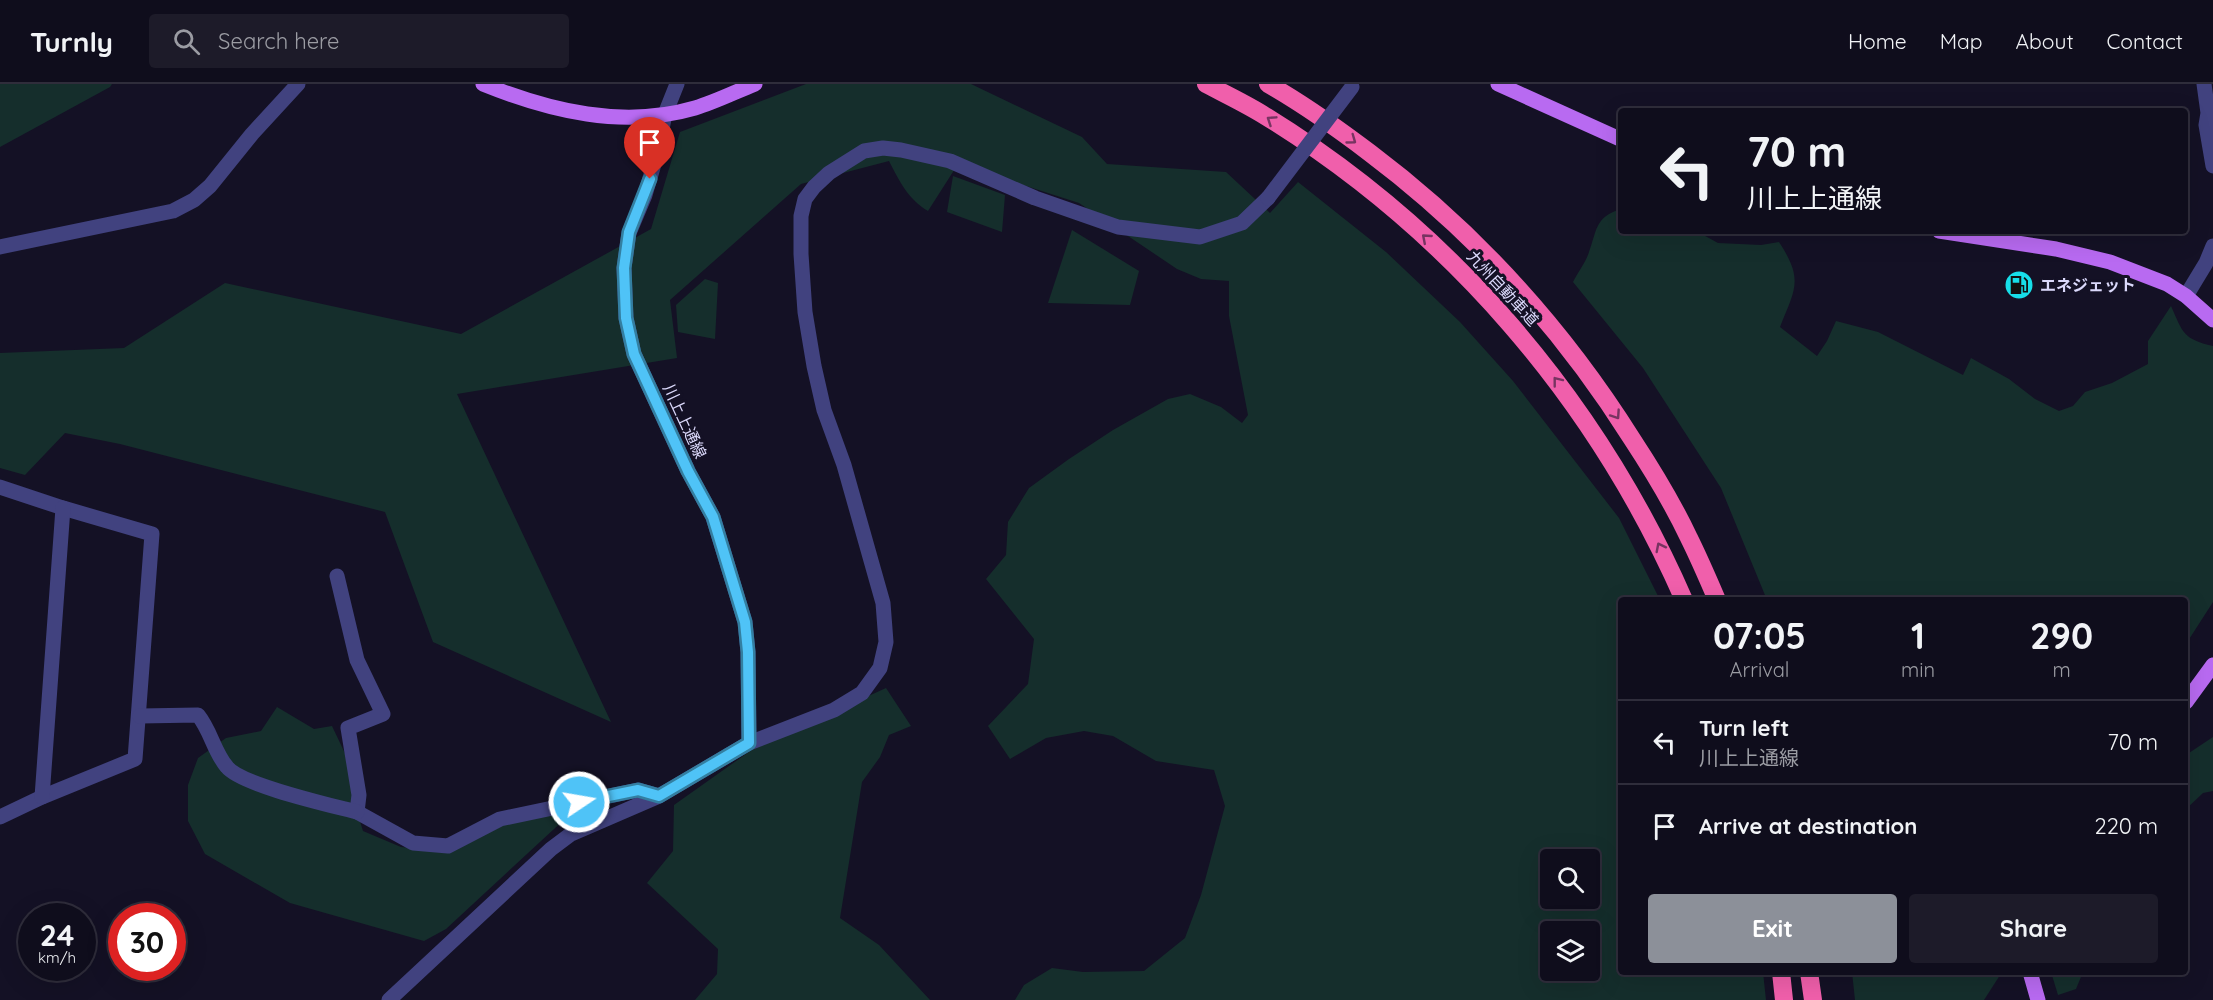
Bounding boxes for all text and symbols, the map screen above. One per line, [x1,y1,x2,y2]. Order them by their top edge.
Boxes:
search box [149,14,569,68]
text: Turnly [30,24,113,59]
icon: search [170,25,203,58]
text: Search here [218,27,339,55]
text: Home [1848,28,1907,54]
text: Map [1940,28,1983,54]
text: About [2016,28,2074,54]
text: Contact [2107,28,2183,54]
one-way arrow [1267,116,1278,127]
pin [624,117,675,179]
text: 70 m [1747,125,1846,178]
icon: arrive [633,126,666,159]
one-way arrow [1345,132,1356,143]
icon: left [1648,132,1726,210]
text: 川上上通線 [1747,181,1882,215]
one-way arrow [1422,234,1433,245]
street label: 九州自動車道 [1463,246,1543,330]
fuel station icon: エネジェット [2003,269,2035,301]
place label: エネジェット [2040,275,2136,295]
one-way arrow [1554,377,1565,388]
street label: 川上上通線 [659,381,711,461]
one-way arrow [1609,408,1620,419]
one-way arrow [1656,542,1667,553]
text: 07:05 [1713,613,1806,658]
text: 1 [1911,613,1925,658]
text: 290 [2030,613,2093,658]
text: Arrival [1730,657,1789,682]
text: min [1901,657,1935,682]
text: m [2052,657,2071,682]
text: Turn left [1699,714,1789,742]
icon: left [1648,726,1681,759]
text: 70 m [2108,728,2158,756]
text: 川上上通線 [1699,745,1799,770]
position arrow [547,770,611,834]
icon: arrive [1648,810,1681,843]
text: Arrive at destination [1699,812,1917,840]
text: 220 m [2094,812,2158,840]
map controls [1540,849,1600,981]
button: search [1540,849,1600,909]
button: Exit [1648,894,1897,963]
button: Share [1909,894,2158,963]
speed limit sign: 30 [108,903,186,981]
text: 24 [40,916,74,954]
button: layers [1540,921,1600,981]
text: km/h [38,948,76,967]

